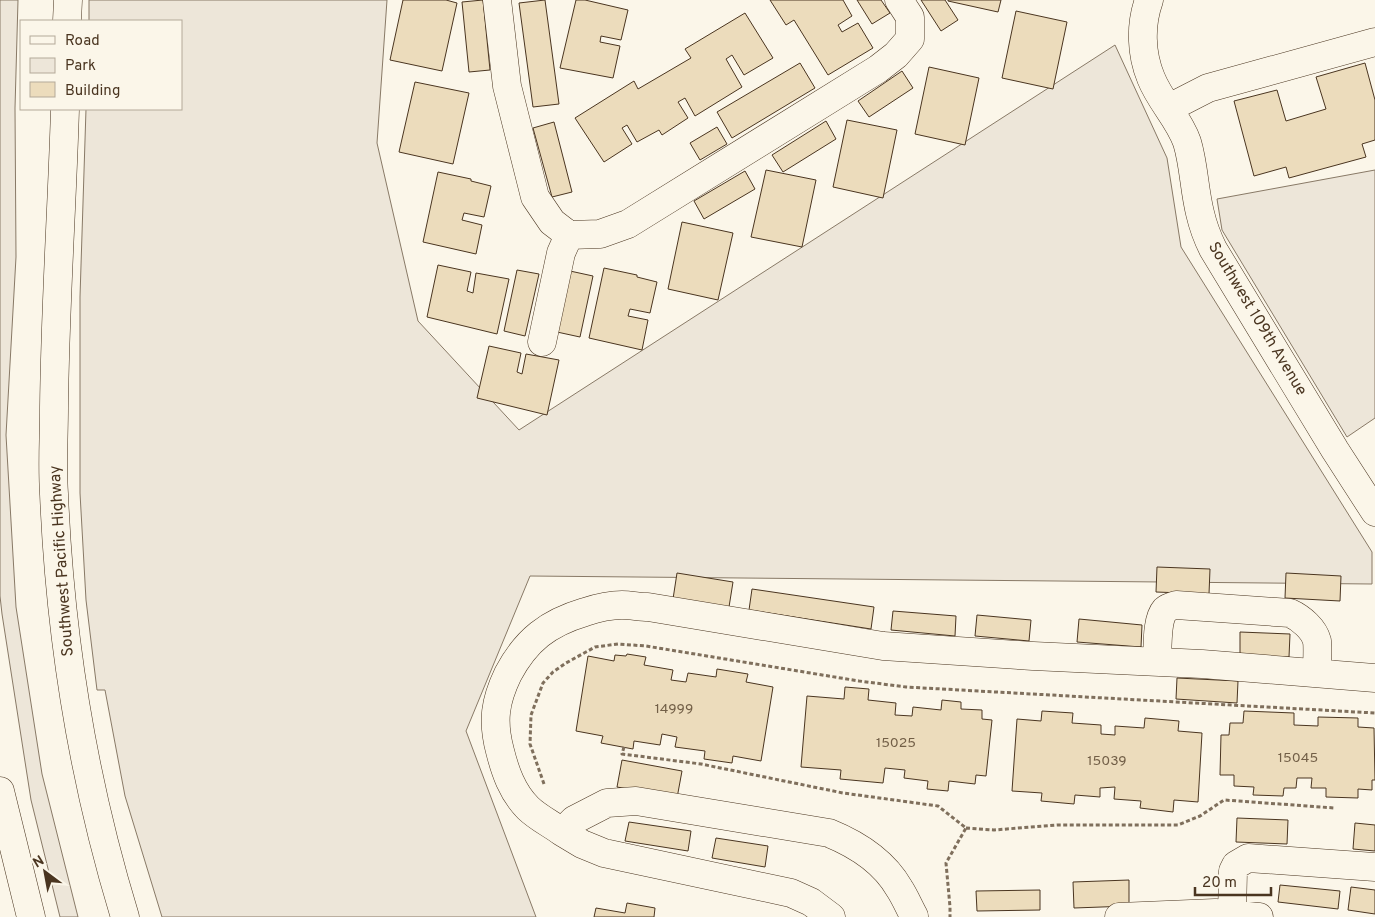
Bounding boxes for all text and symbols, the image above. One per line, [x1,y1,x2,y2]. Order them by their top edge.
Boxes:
legend [20,20,182,110]
text: Road [65,32,100,51]
text: Park [65,57,96,76]
text: Building [65,82,120,101]
street label: Southwest 109th Avenue [1203,238,1311,400]
street label: Southwest Pacific Highway [45,465,79,657]
house number: 14999 [655,701,693,718]
house number: 15025 [876,735,916,752]
house number: 15045 [1278,750,1318,767]
house number: 15039 [1087,753,1127,770]
north arrow [20,847,70,897]
text: N [30,852,48,872]
scale bar [1195,864,1271,896]
text: 20 m [1202,874,1237,893]

